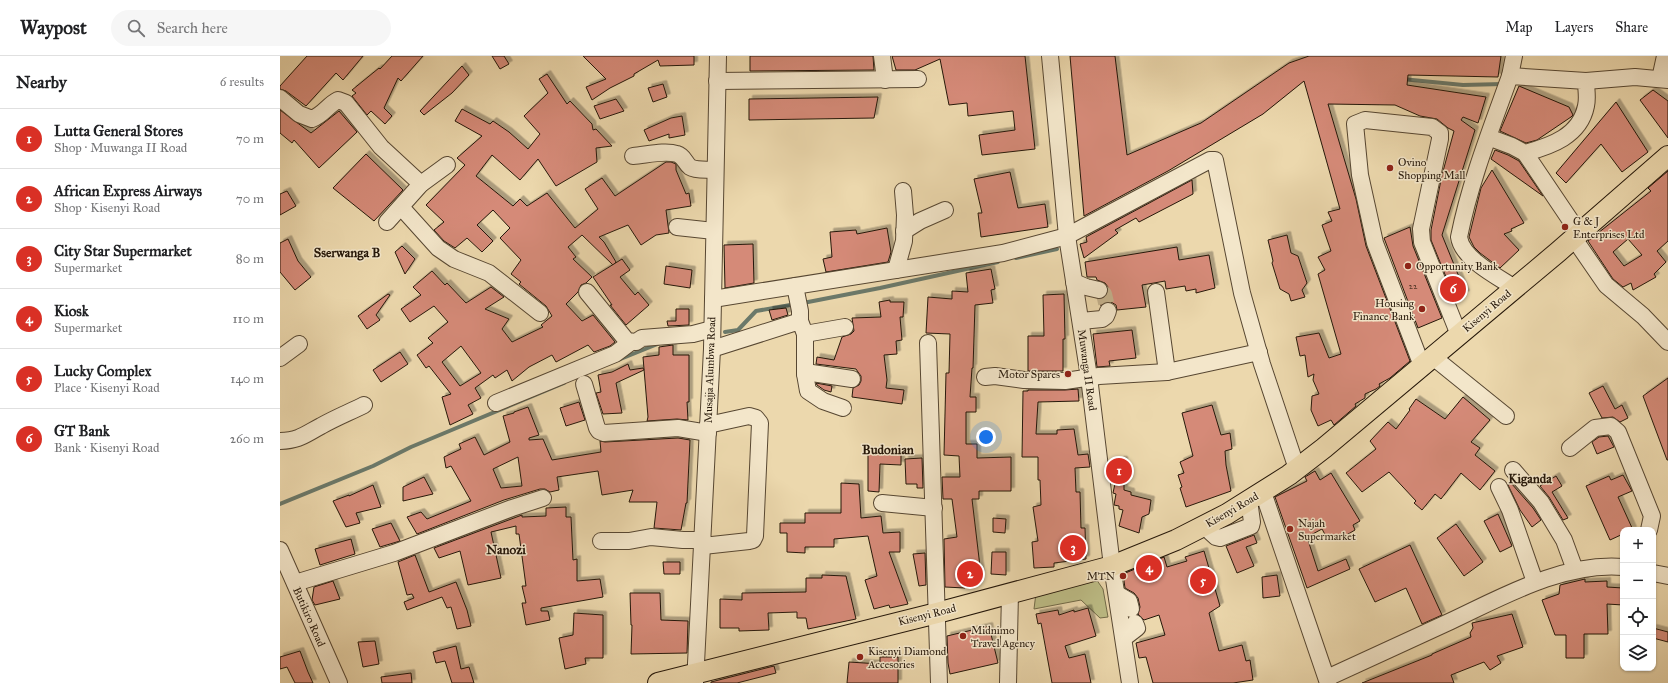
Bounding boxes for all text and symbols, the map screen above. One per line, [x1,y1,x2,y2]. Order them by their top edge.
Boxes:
search box [111,10,391,46]
text: Waypost [20,16,87,39]
icon: search [125,17,147,39]
text: Search here [157,19,228,37]
text: Map [1505,19,1533,36]
text: Layers [1555,19,1593,36]
text: Share [1615,19,1648,36]
text: Nearby [16,72,67,93]
text: 6 results [220,74,264,90]
text: Lutta General Stores [54,122,183,140]
text: 1 [26,131,32,147]
text: 70 m [236,131,264,147]
text: Shop · Muwanga II Road [54,140,187,156]
place label: Ovino Shopping Mall [1398,156,1465,182]
marker: Ovino Shopping Mall [1385,163,1395,173]
text: African Express Airways [54,182,202,200]
text: 2 [26,191,32,207]
text: 70 m [236,191,264,207]
text: Shop · Kisenyi Road [54,200,160,216]
place label: G & J Enterprises Ltd [1573,215,1645,241]
marker: G & J Enterprises Ltd [1560,222,1570,232]
text: City Star Supermarket [54,242,192,260]
district label: Sserwanga B [314,245,381,261]
text: 3 [26,251,32,267]
text: 80 m [236,251,264,267]
text: Supermarket [54,260,122,276]
place label: Opportunity Bank [1416,260,1499,273]
marker: Opportunity Bank [1403,261,1413,271]
pin: 6 [1440,274,1466,304]
house number: 22 [1409,280,1418,291]
street label: Kisenyi Road [1460,287,1514,335]
place label: Housing Finance Bank [1353,297,1415,323]
text: Kiosk [54,302,89,320]
marker: Housing Finance Bank [1417,304,1427,314]
text: 4 [25,311,33,327]
text: 110 m [232,311,264,327]
street label: Musajja Alumbwa Road [702,316,718,423]
text: Supermarket [54,320,122,336]
street label: Muwanga II Road [1075,328,1099,412]
text: Lucky Complex [54,362,151,380]
place label: Motor Spares [998,368,1060,381]
marker: Motor Spares [1063,369,1073,379]
text: 5 [26,371,32,387]
text: 140 m [230,371,264,387]
text: Place · Kisenyi Road [54,380,160,396]
text: GT Bank [54,422,110,440]
your location [976,427,996,447]
text: 6 [26,431,32,447]
text: 260 m [230,431,264,447]
text: Bank · Kisenyi Road [54,440,160,456]
district label: Budonian [862,442,914,458]
pin: 1 [1106,456,1132,486]
district label: Kiganda [1508,471,1552,487]
street label: Kisenyi Road [1203,489,1261,530]
place label: Najah Supermarket [1298,517,1356,543]
marker: Najah Supermarket [1285,524,1295,534]
map controls [1620,527,1656,671]
button: + [1620,527,1656,563]
pin: 3 [1060,533,1086,563]
district label: Nanozi [486,542,526,558]
pin: 4 [1136,553,1162,583]
pin: 2 [957,559,983,589]
button: − [1620,563,1656,599]
pin: 5 [1190,566,1216,596]
place label: MTN [1087,570,1115,583]
marker: MTN [1118,571,1128,581]
street label: Butikiro Road [290,585,328,649]
button: locate [1620,599,1656,635]
street label: Kisenyi Road [897,601,958,628]
place label: Midnimo Travel Agency [971,624,1036,650]
marker: Midnimo Travel Agency [958,631,968,641]
button: layers [1620,635,1656,671]
place label: Kisenyi Diamond Accesories [867,645,947,671]
marker: Kisenyi Diamond Accesories [855,652,865,662]

